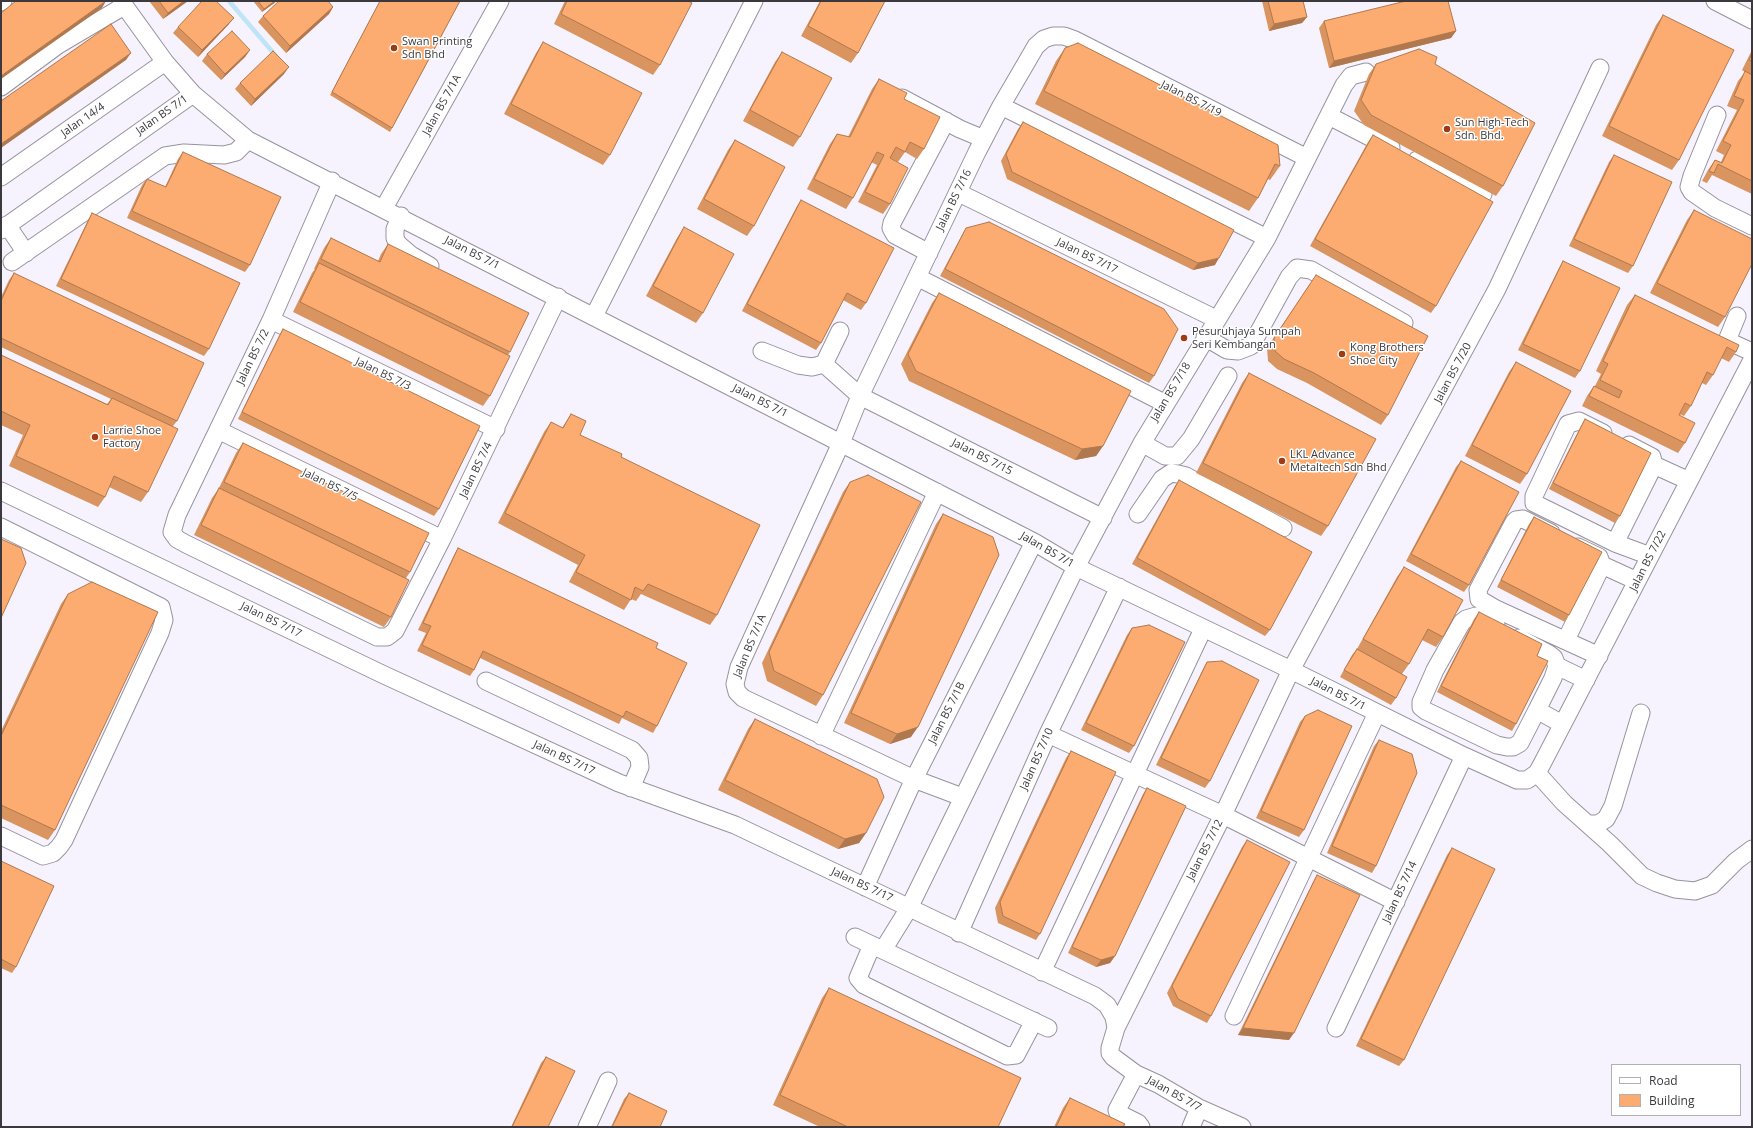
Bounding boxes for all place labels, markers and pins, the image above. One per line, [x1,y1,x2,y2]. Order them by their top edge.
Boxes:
place label: Swan Printing Sdn Bhd [402,35,472,61]
marker: Swan Printing Sdn Bhd [389,43,399,53]
place label: Sun High-Tech Sdn. Bhd. [1455,116,1529,142]
marker: Sun High-Tech Sdn. Bhd. [1442,124,1452,134]
place label: Pesuruhjaya Sumpah Seri Kembangan [1192,325,1301,351]
marker: Pesuruhjaya Sumpah Seri Kembangan [1179,333,1189,343]
place label: Kong Brothers Shoe City [1350,341,1424,367]
marker: Kong Brothers Shoe City [1337,349,1347,359]
place label: Larrie Shoe Factory [103,424,161,450]
marker: Larrie Shoe Factory [90,432,100,442]
place label: LKL Advance Metaltech Sdn Bhd [1290,448,1387,474]
marker: LKL Advance Metaltech Sdn Bhd [1277,456,1287,466]

